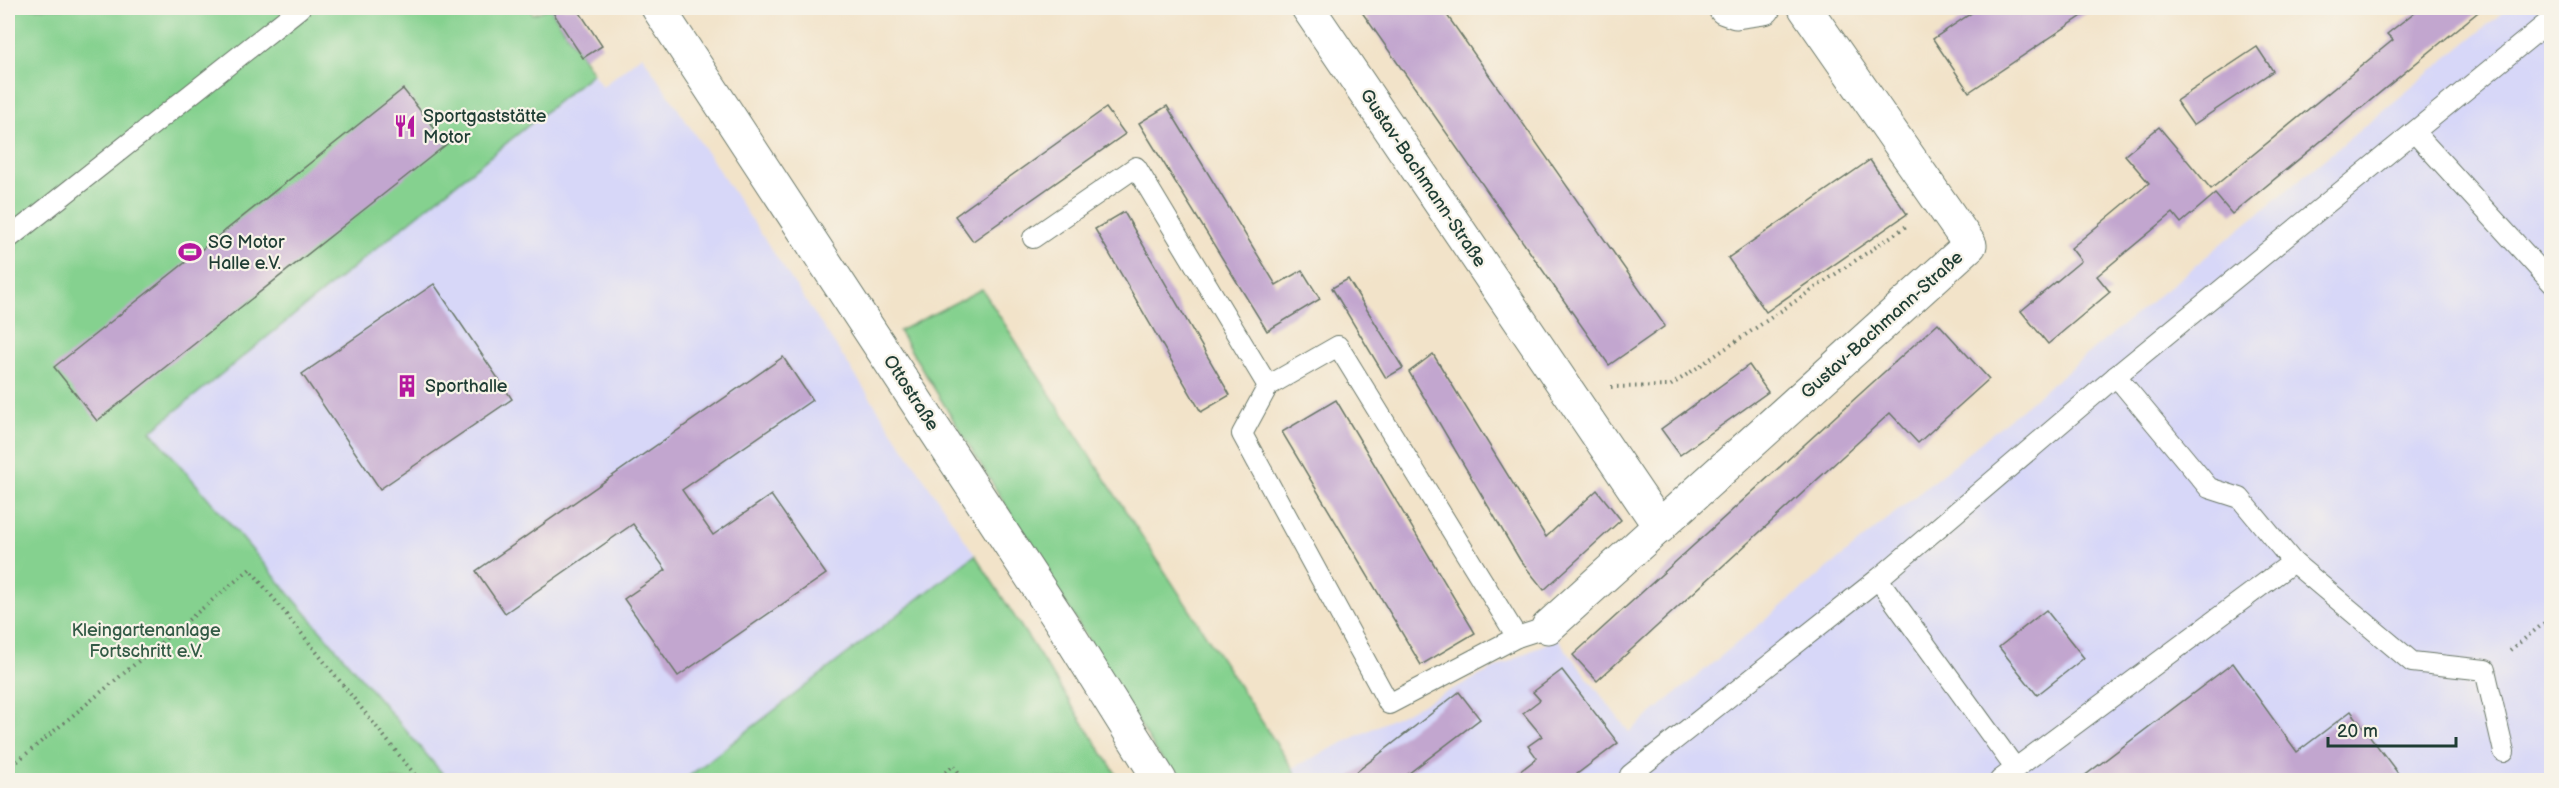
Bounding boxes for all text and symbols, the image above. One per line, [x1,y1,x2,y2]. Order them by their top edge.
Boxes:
street label: Gustav-Bachmann-Straße [1355,85,1491,271]
place label: Sportgaststätte Motor [423,106,547,148]
restaurant icon: Sportgaststätte Motor [392,113,418,139]
place label: SG Motor Halle e.V. [208,232,285,274]
sports icon: SG Motor Halle e.V. [177,239,203,265]
street label: Gustav-Bachmann-Straße [1797,247,1967,403]
street label: Ottostraße [879,351,943,435]
building icon: Sporthalle [394,373,420,399]
place label: Sporthalle [425,376,508,397]
park label: Kleingartenanlage Fortschritt e.V. [71,620,221,662]
scale bar [2328,710,2456,748]
text: 20 m [2337,721,2378,742]

